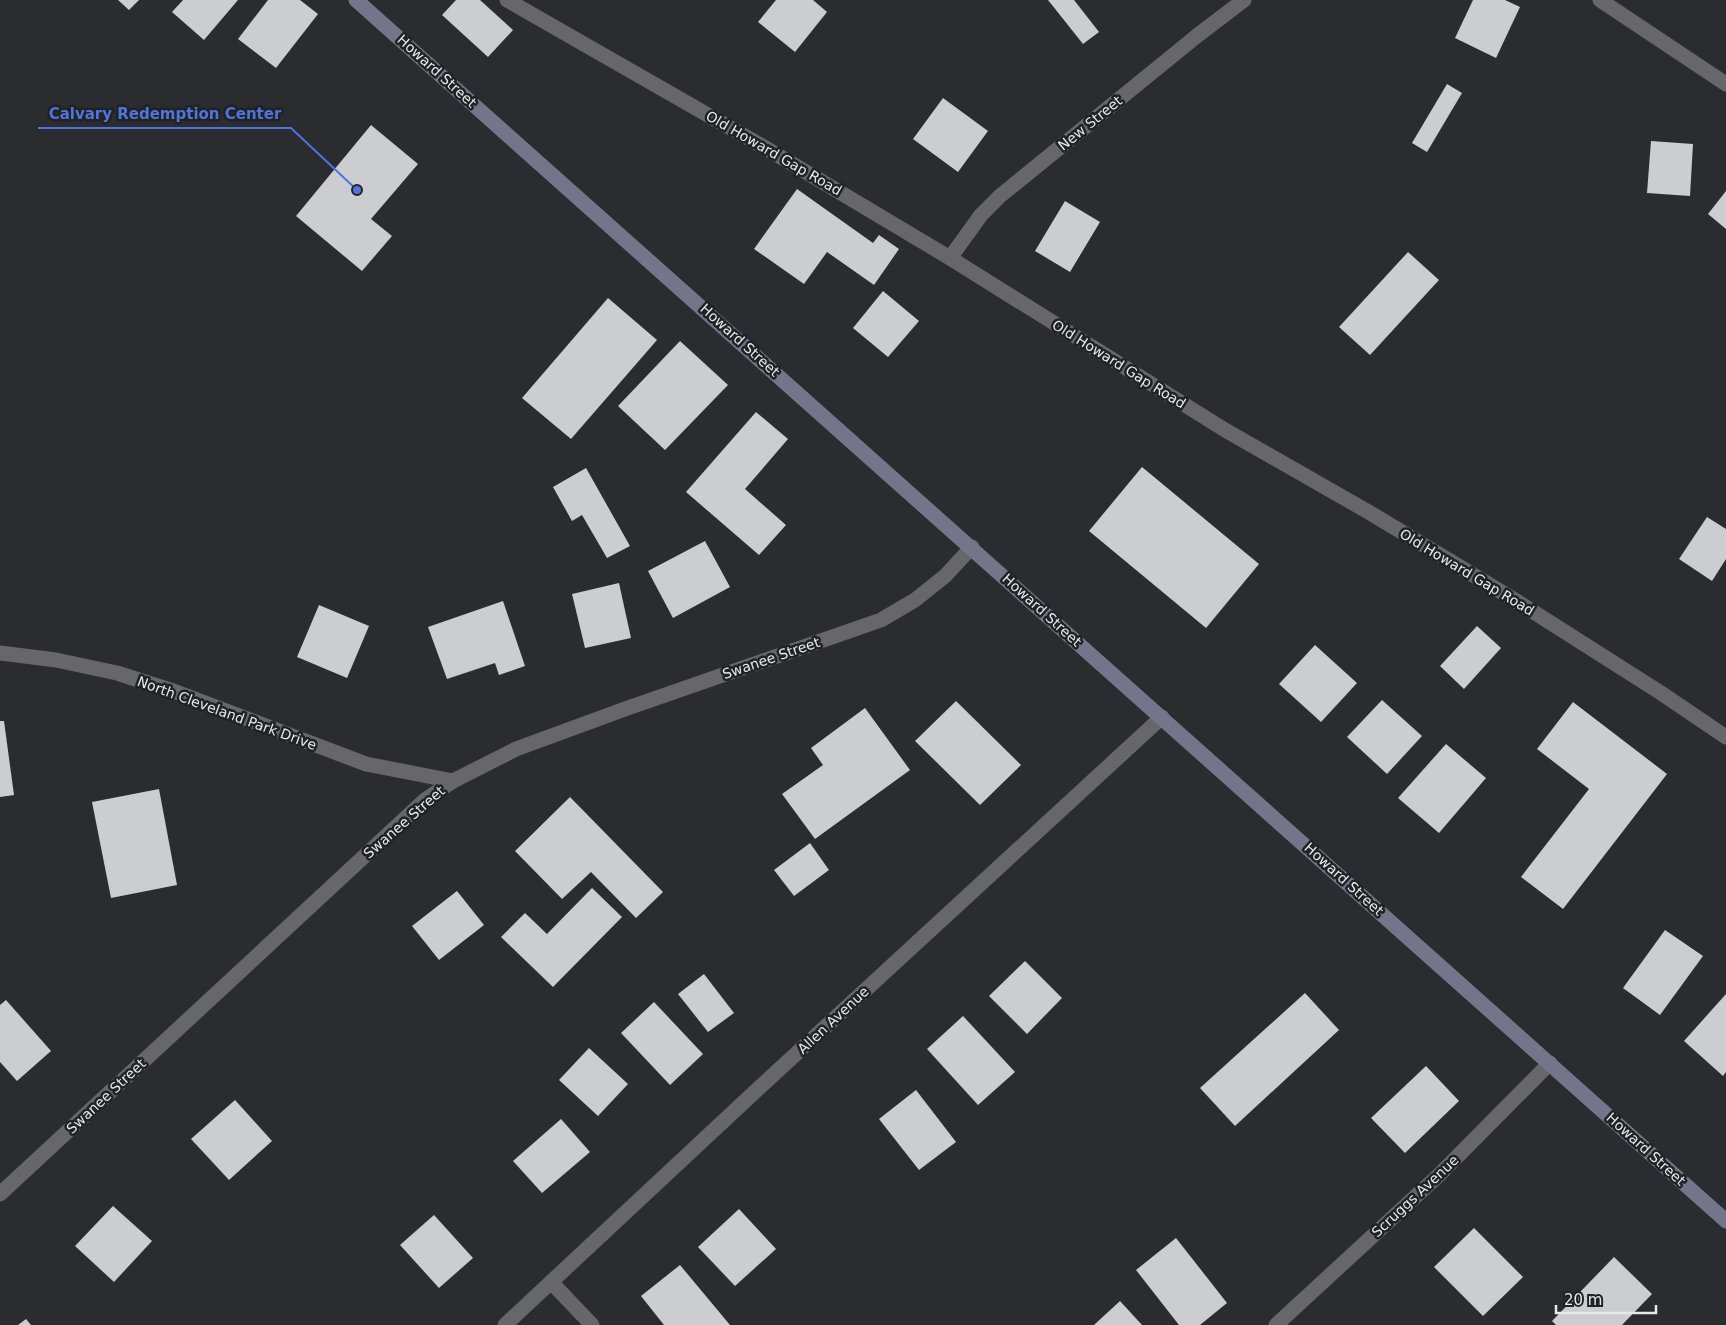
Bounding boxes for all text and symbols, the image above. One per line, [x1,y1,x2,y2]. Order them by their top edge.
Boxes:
street label: Howard Street [394,31,480,111]
street label: New Street [1055,92,1126,154]
callout: Calvary Redemption Center [38,98,291,128]
text: Calvary Redemption Center [49,105,282,123]
street label: Old Howard Gap Road [703,108,845,198]
street label: Howard Street [697,300,783,380]
street label: Old Howard Gap Road [1049,316,1189,412]
street label: Old Howard Gap Road [1397,525,1537,619]
street label: Howard Street [999,570,1085,650]
street label: Swanee Street [720,634,822,682]
street label: North Cleveland Park Drive [135,673,319,753]
street label: Swanee Street [360,782,448,862]
street label: Howard Street [1301,839,1387,919]
street label: Allen Avenue [794,983,872,1057]
street label: Swanee Street [63,1055,149,1137]
street label: Howard Street [1603,1109,1689,1189]
street label: Scruggs Avenue [1368,1152,1462,1240]
scale bar [1556,1282,1656,1314]
text: 20 m [1564,1291,1602,1309]

